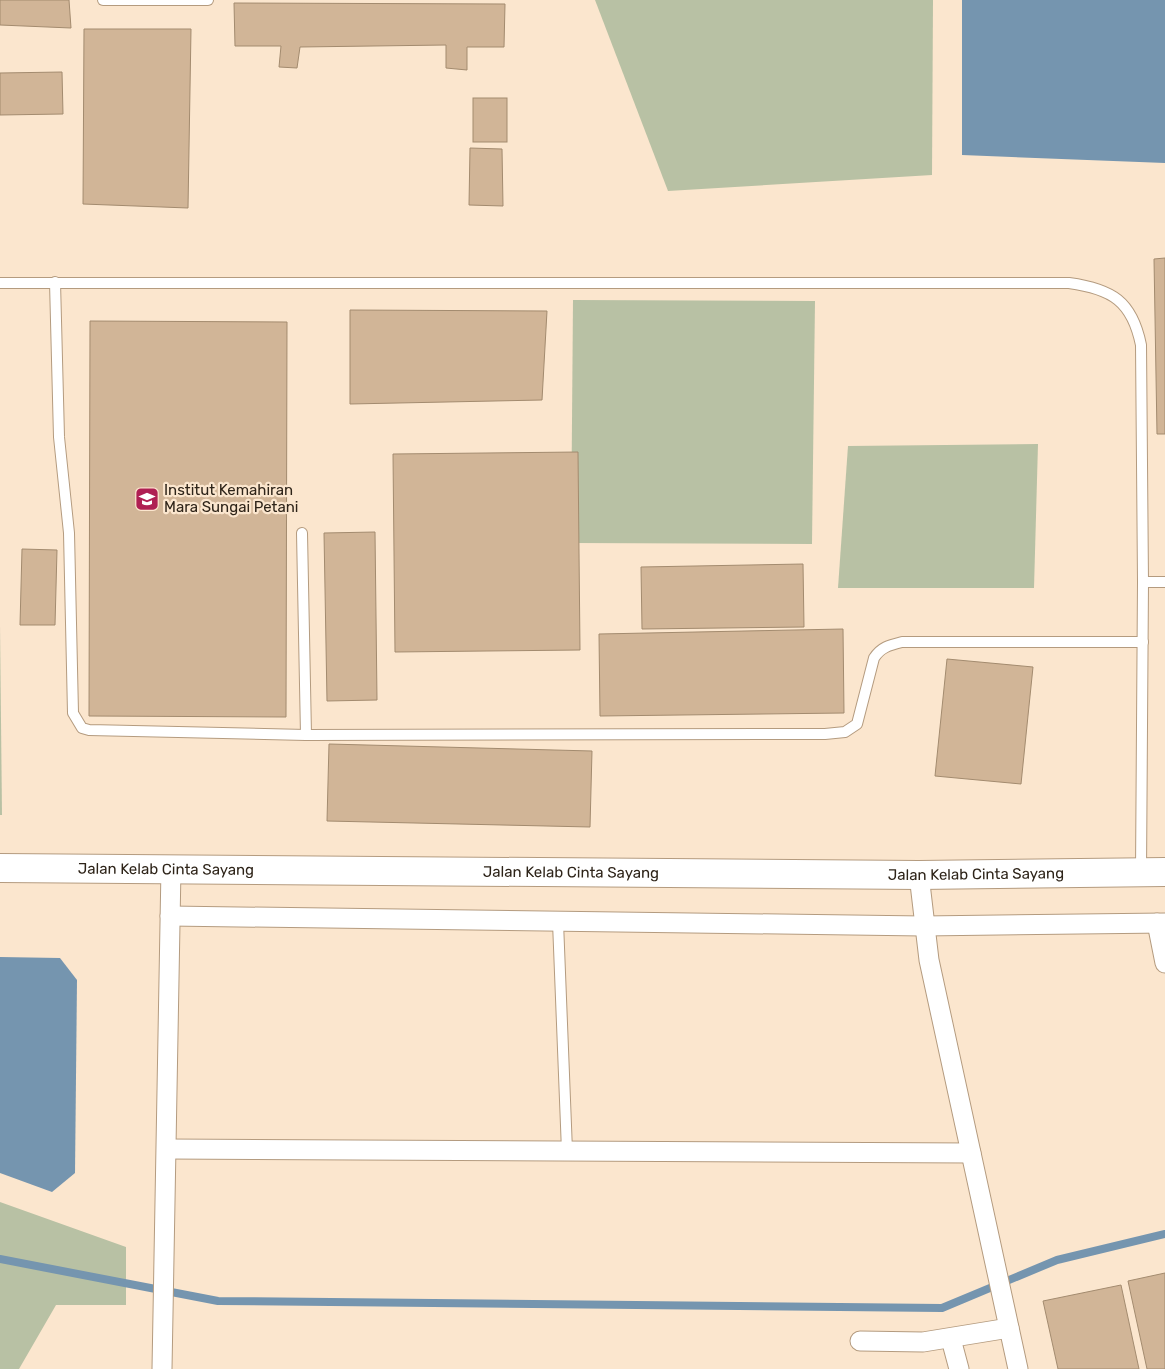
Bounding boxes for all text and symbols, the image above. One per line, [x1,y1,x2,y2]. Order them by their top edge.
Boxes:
place label: Institut Kemahiran Mara Sungai Petani [164,481,298,516]
school or university icon: Institut Kemahiran Mara Sungai Petani [134,486,160,512]
street label: Jalan Kelab Cinta Sayang [78,860,254,879]
street label: Jalan Kelab Cinta Sayang [483,863,659,882]
street label: Jalan Kelab Cinta Sayang [888,864,1064,884]

